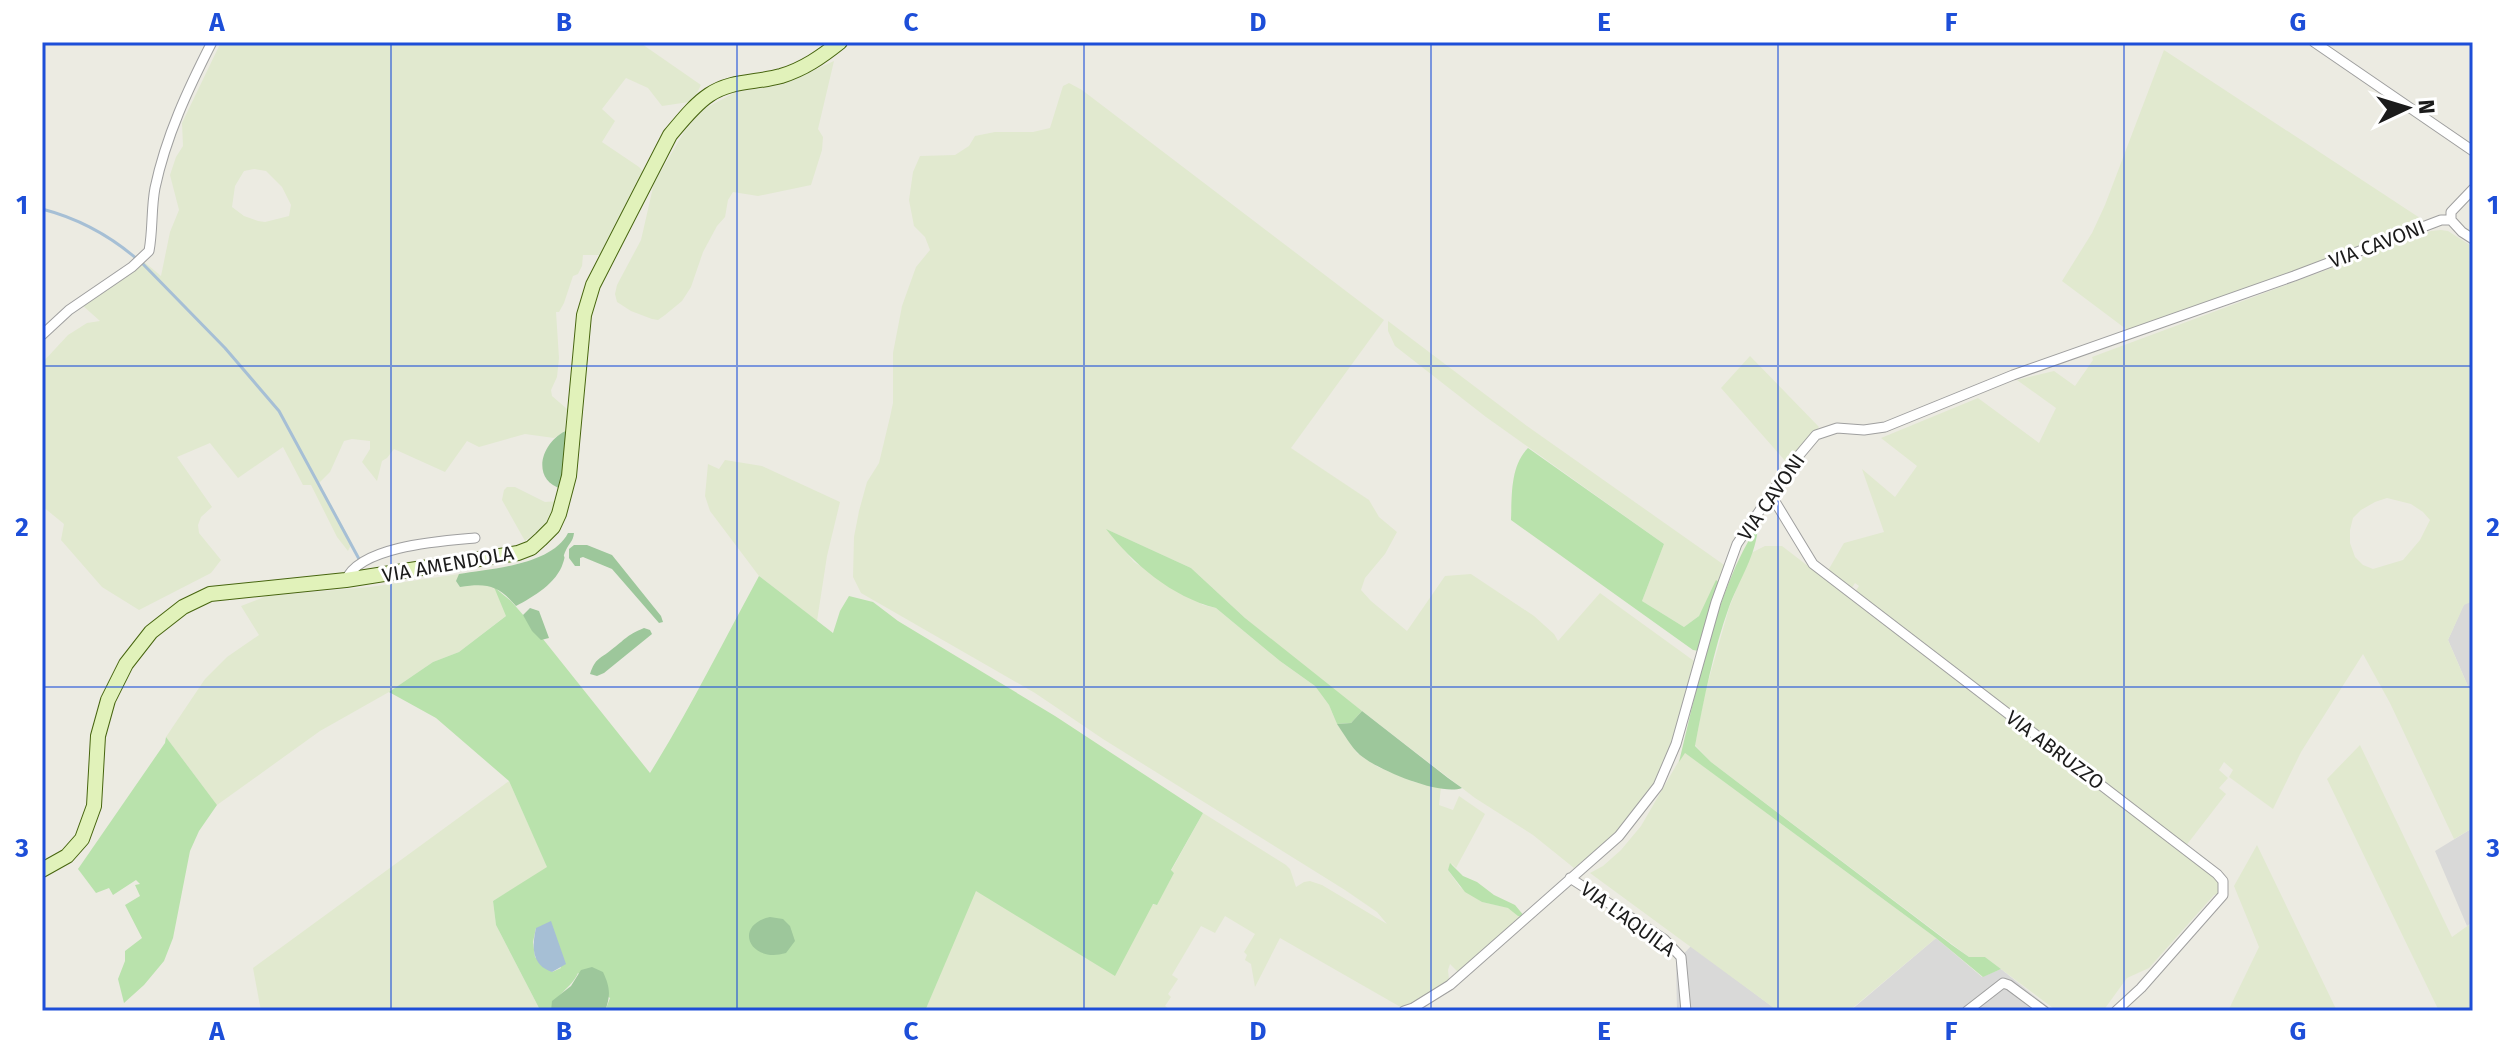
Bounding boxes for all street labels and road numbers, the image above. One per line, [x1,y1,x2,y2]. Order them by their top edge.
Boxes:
street label: VIA CAVONI [2326,215,2428,273]
street label: VIA CAVONI [1732,449,1810,545]
street label: VIA AMENDOLA [380,541,516,587]
street label: VIA ABRUZZO [2001,705,2109,795]
street label: VIA L'AQUILA [1576,877,1680,962]

